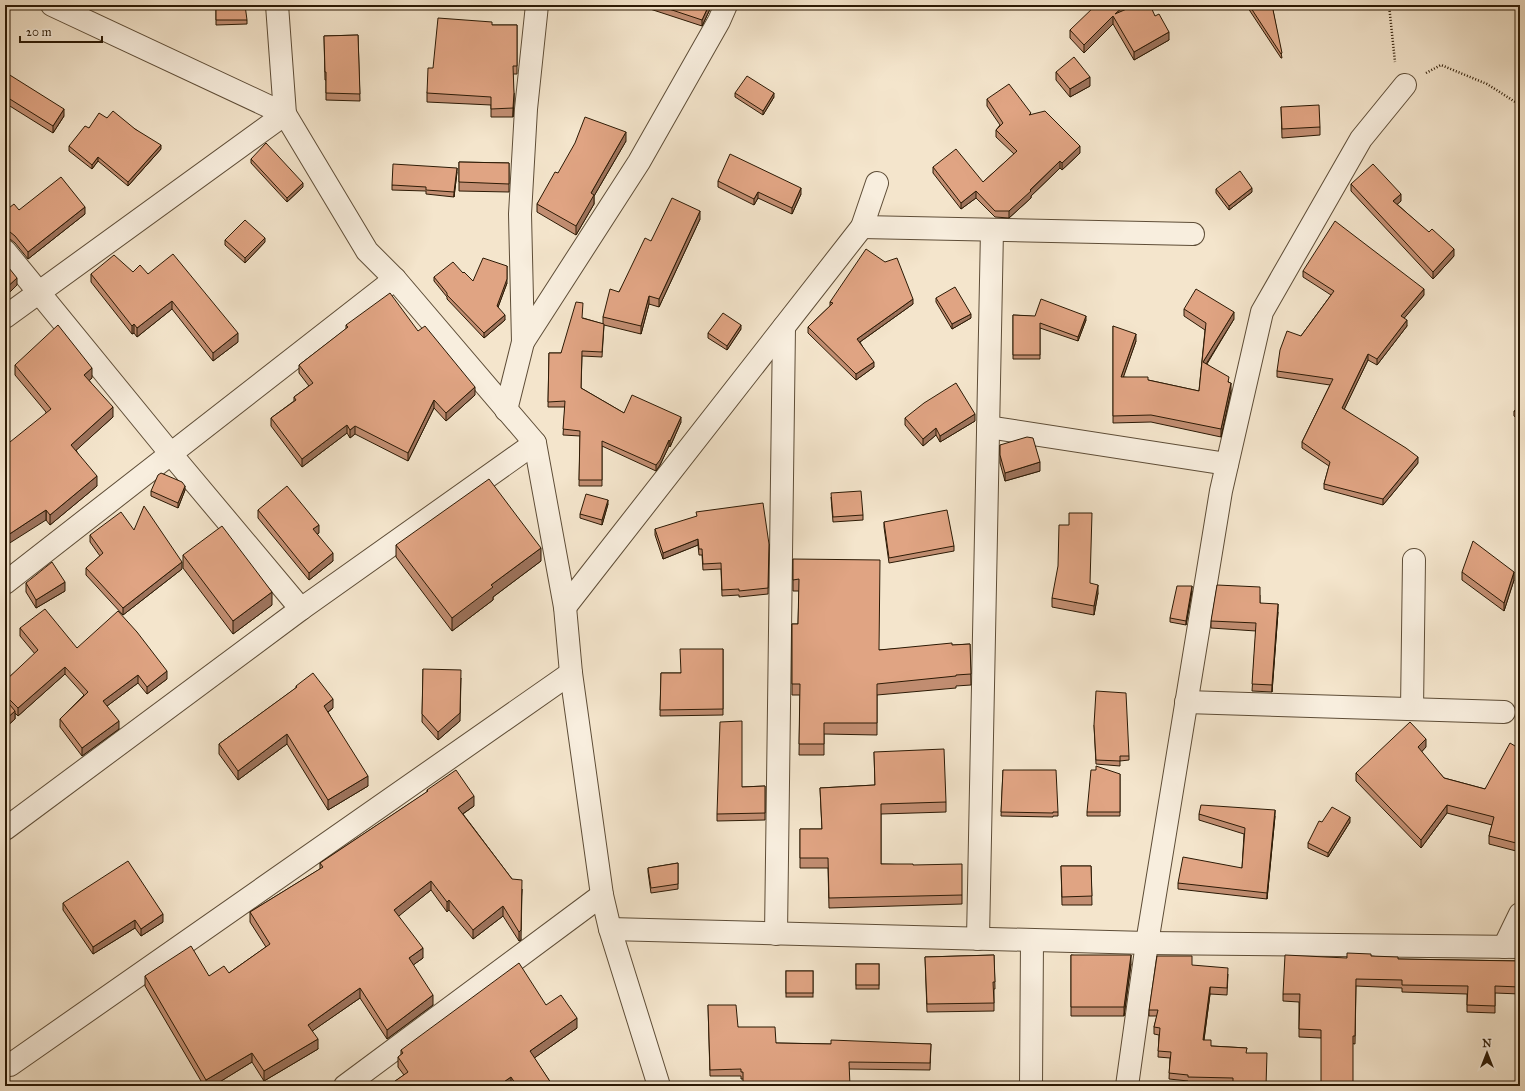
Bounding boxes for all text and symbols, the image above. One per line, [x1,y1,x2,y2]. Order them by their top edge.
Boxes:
scale bar [20,18,102,44]
text: 20 m [26,25,52,39]
north arrow [1467,1033,1507,1073]
text: N [1482,1037,1492,1050]

